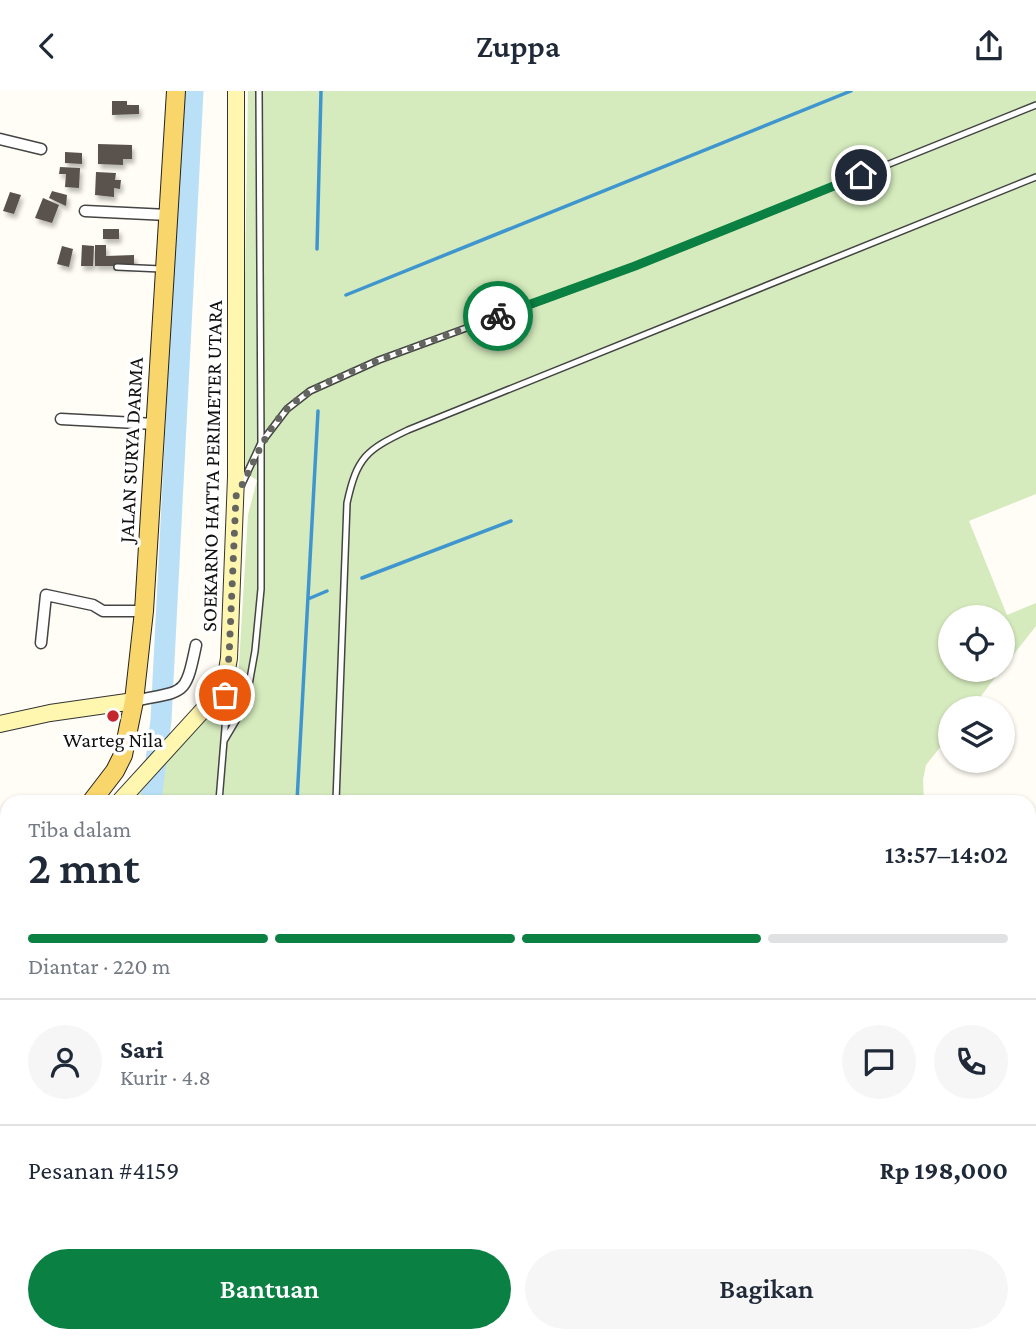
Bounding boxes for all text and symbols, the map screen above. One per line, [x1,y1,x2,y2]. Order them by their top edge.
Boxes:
icon: back [28,27,66,65]
icon: share [970,27,1008,65]
text: Zuppa [476,28,560,64]
pin [831,145,891,205]
icon: home [842,156,880,194]
courier [463,281,533,351]
icon: bike [479,297,517,335]
street label: SOEKARNO HATTA PERIMETER UTARA [197,300,227,632]
street label: JALAN SURYA DARMA [114,357,148,545]
map controls [938,605,1015,773]
button: locate [938,605,1015,682]
pin [195,665,255,725]
icon: bag [206,676,244,714]
button: layers [938,696,1015,773]
marker: Warteg Nila [105,708,121,724]
place label: Warteg Nila [63,728,163,752]
text: Tiba dalam [28,816,131,842]
text: 13:57–14:02 [885,840,1008,869]
text: 2 mnt [28,842,140,893]
text: Diantar · 220 m [28,953,170,979]
button: person [28,1025,102,1099]
button: chat [842,1025,916,1099]
button: phone [934,1025,1008,1099]
text: Sari [120,1035,164,1064]
text: Kurir · 4.8 [120,1064,211,1090]
text: Pesanan #4159 [28,1156,179,1185]
text: Rp 198,000 [879,1156,1008,1185]
button: Bantuan [28,1249,511,1329]
button: Bagikan [525,1249,1008,1329]

